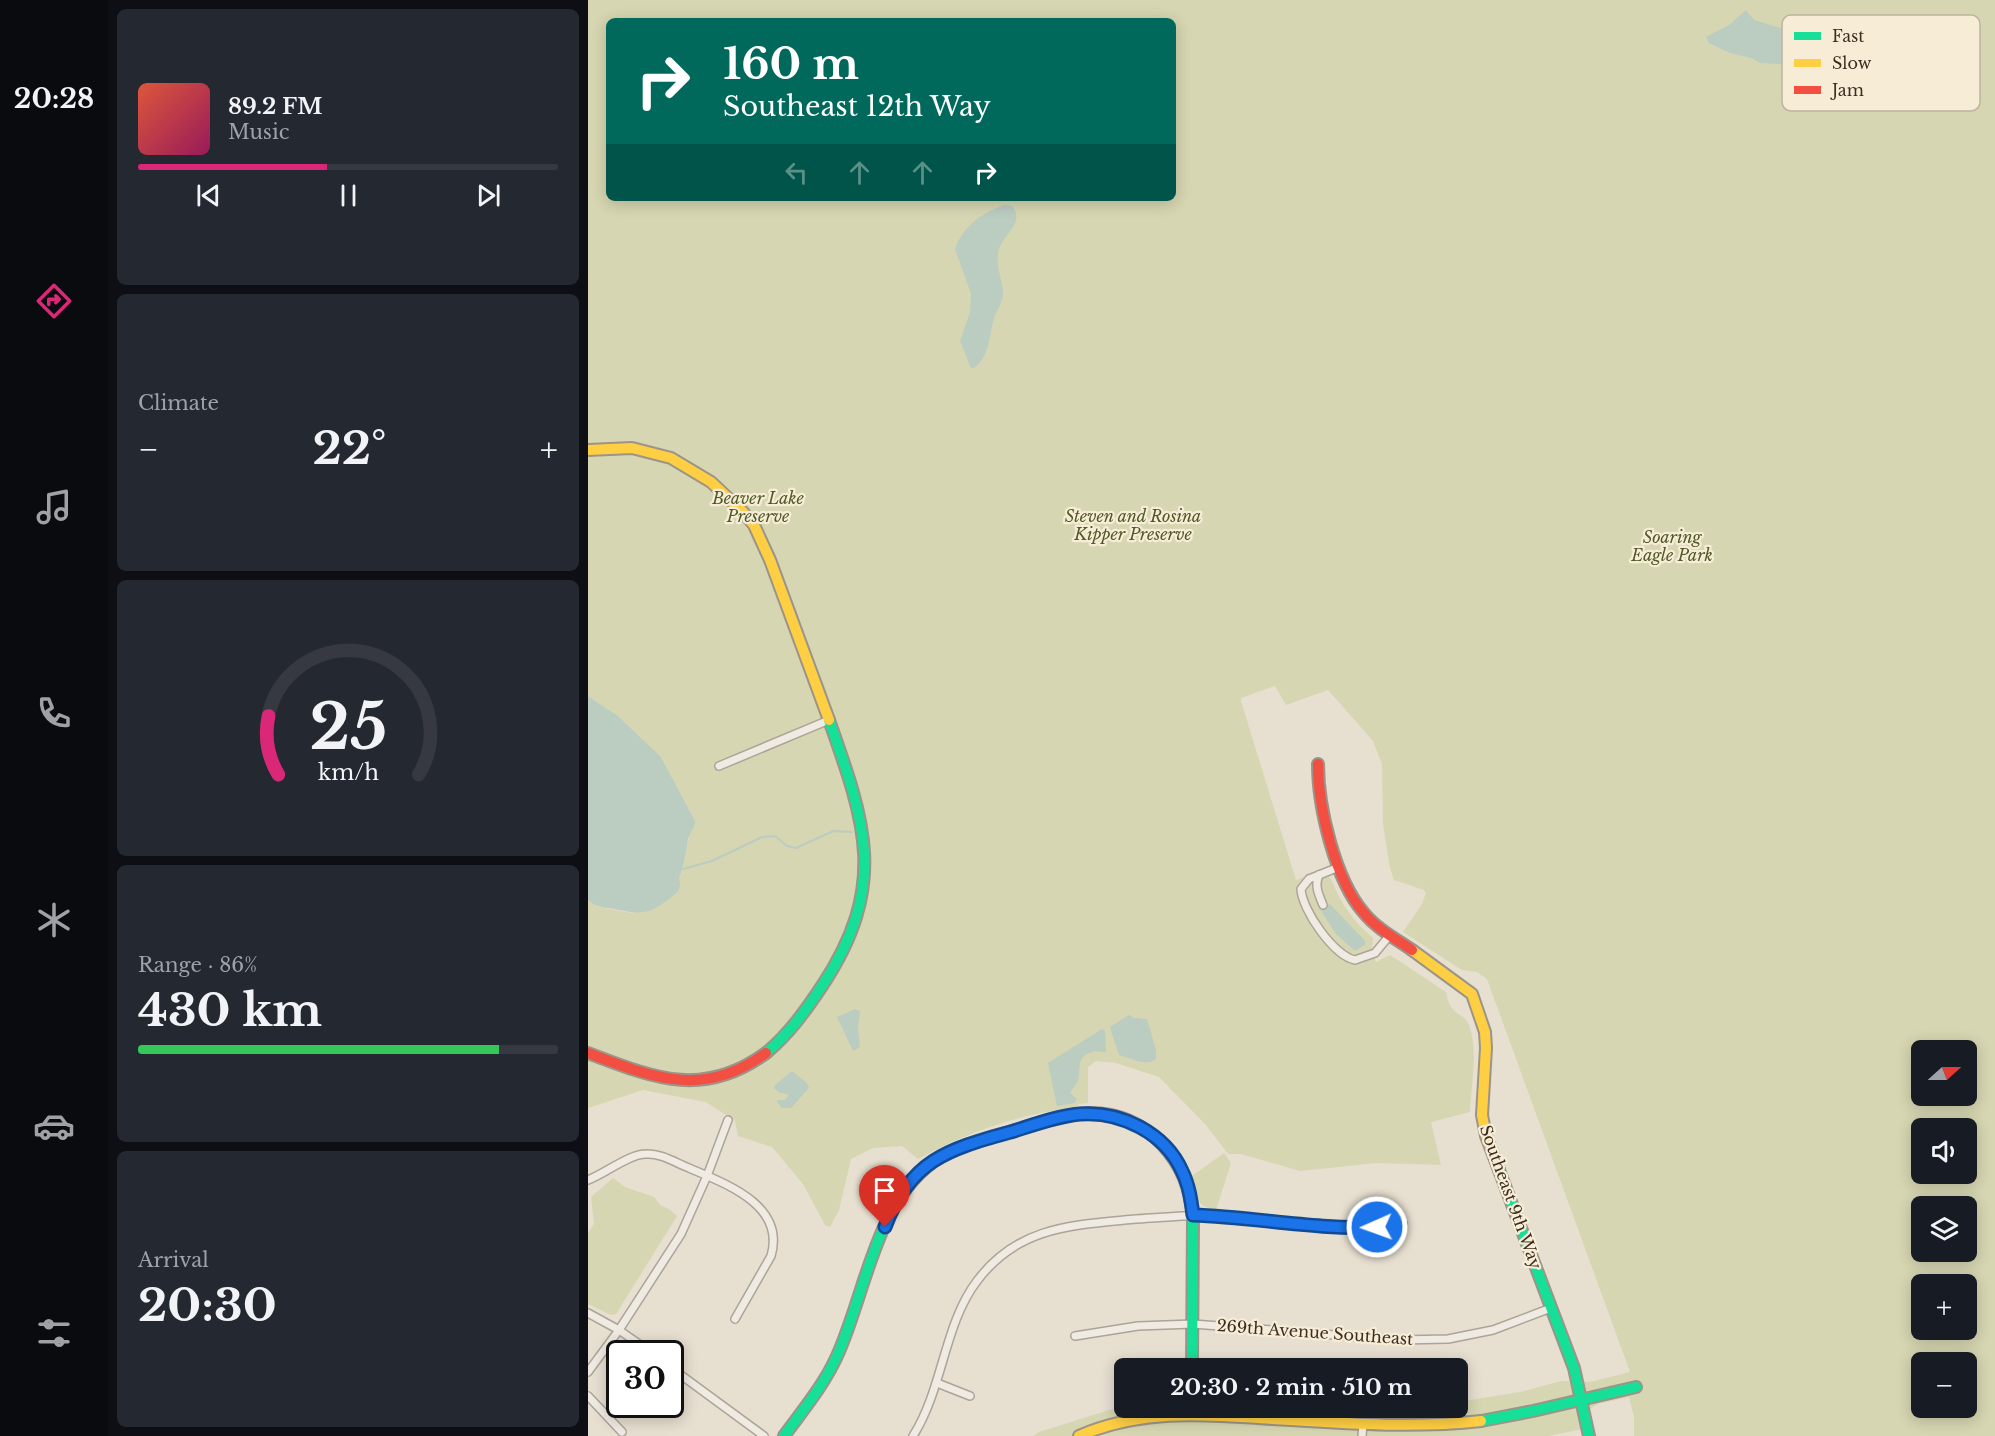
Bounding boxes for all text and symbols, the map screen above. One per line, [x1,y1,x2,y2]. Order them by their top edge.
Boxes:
legend [1782,15,1980,111]
text: Fast [1832,26,1864,46]
text: 160 m [723,38,859,90]
icon: right [624,42,702,120]
text: Slow [1832,53,1872,73]
text: Jam [1830,80,1864,100]
text: 20:28 [14,82,94,115]
text: Southeast 12th Way [723,90,991,123]
text: 89.2 FM [228,93,322,120]
text: Music [228,120,289,144]
icon: left [780,156,813,189]
icon: ahead [843,156,876,189]
icon: ahead [906,156,939,189]
icon: right [969,156,1002,189]
icon: previous [192,179,225,212]
icon: pause [332,179,365,212]
icon: next [472,179,505,212]
icon: directions [33,280,75,322]
text: Climate [138,391,219,415]
text: 22° [313,420,386,476]
text: − [138,429,159,470]
text: + [540,429,558,470]
icon: music [33,486,75,528]
park label: Beaver Lake Preserve [711,488,805,526]
park label: Steven and Rosina Kipper Preserve [1065,506,1201,544]
park label: Soaring Eagle Park [1630,527,1713,565]
text: 25 [309,688,387,766]
icon: phone [33,692,75,734]
text: km/h [318,759,379,786]
icon: climate [33,899,75,941]
text: Range · 86% [138,953,258,977]
text: 430 km [138,982,322,1038]
north arrow [1911,1040,1977,1106]
map controls [1911,1040,1977,1418]
icon: car [33,1105,75,1147]
button: sound [1911,1118,1977,1184]
street label: Southeast 9th Way [1476,1122,1547,1273]
pin [859,1165,910,1227]
icon: arrive [868,1174,901,1207]
position arrow [1345,1195,1409,1259]
button: layers [1911,1196,1977,1262]
text: Arrival [138,1248,209,1272]
button: + [1911,1274,1977,1340]
text: 20:30 [138,1277,277,1333]
icon: filters [33,1312,75,1354]
street label: 269th Avenue Southeast [1216,1315,1414,1349]
speed limit sign: 30 [606,1340,684,1418]
button: − [1911,1352,1977,1418]
text: 20:30 · 2 min · 510 m [1170,1374,1412,1401]

